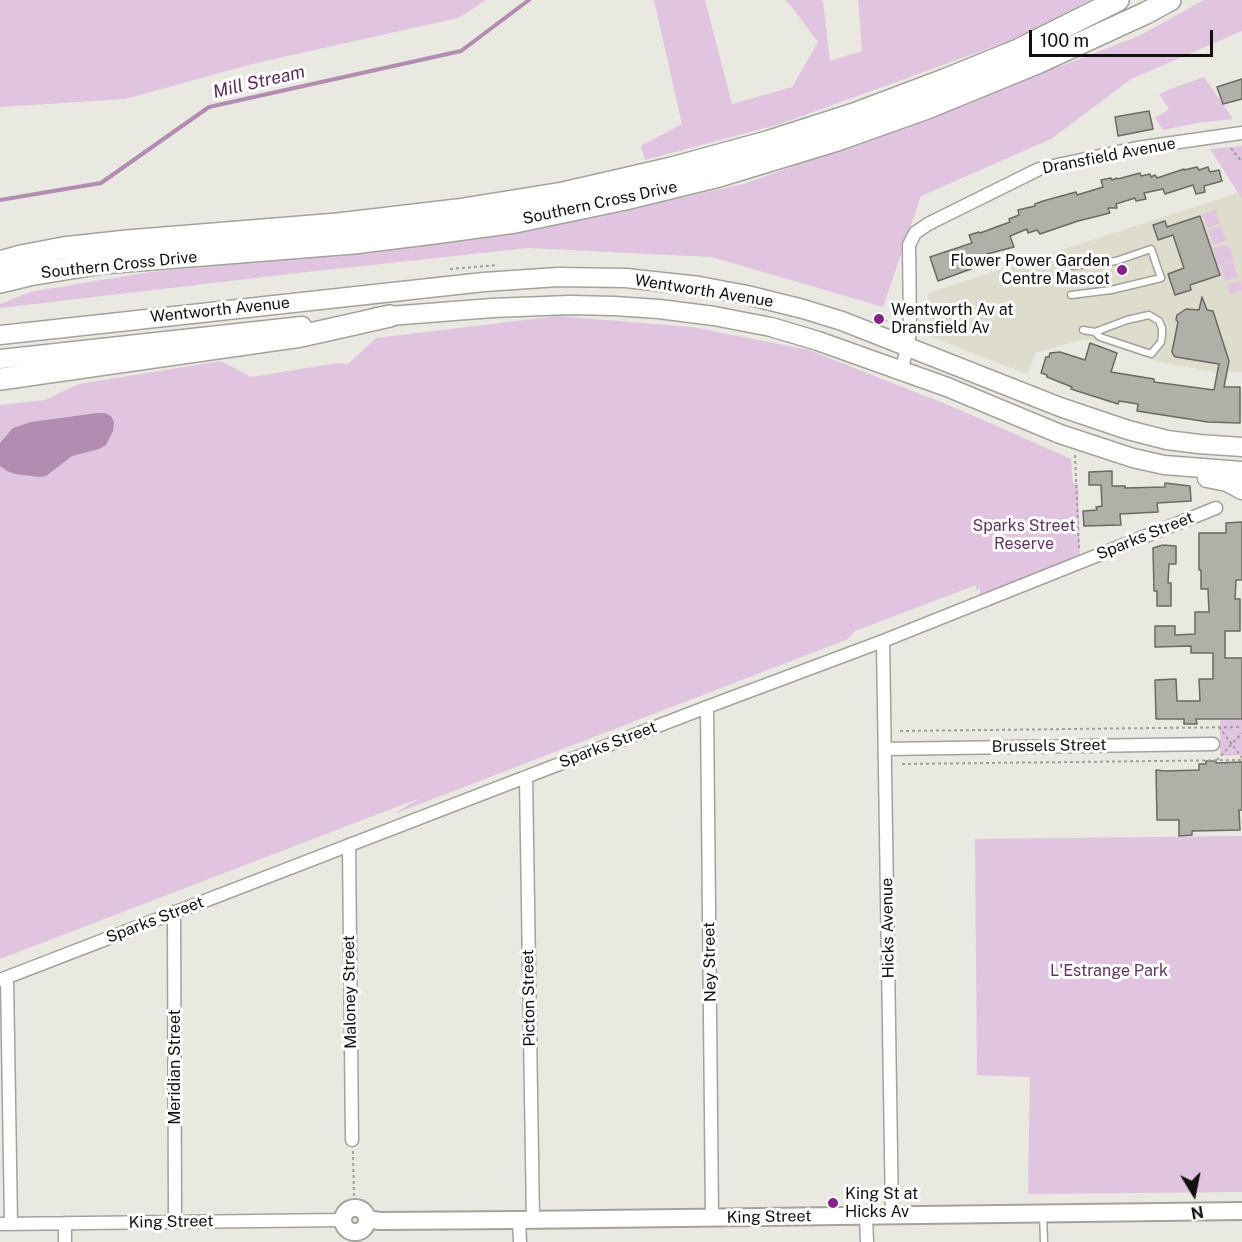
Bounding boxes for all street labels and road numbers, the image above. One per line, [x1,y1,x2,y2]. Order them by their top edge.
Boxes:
street label: Dransfield Avenue [1041,134,1177,178]
street label: Southern Cross Drive [521,177,679,229]
street label: Southern Cross Drive [40,247,198,283]
street label: Wentworth Avenue [633,271,775,311]
street label: Wentworth Avenue [149,293,291,327]
street label: Sparks Street [1094,508,1196,564]
street label: Sparks Street [557,718,659,772]
street label: Brussels Street [991,735,1107,757]
street label: Hicks Avenue [878,878,898,978]
street label: Sparks Street [104,893,206,947]
street label: Ney Street [700,922,720,1002]
street label: Maloney Street [339,935,361,1049]
street label: Picton Street [519,949,539,1047]
street label: Meridian Street [165,1009,185,1125]
street label: King Street [726,1207,812,1227]
street label: King Street [128,1212,214,1232]

